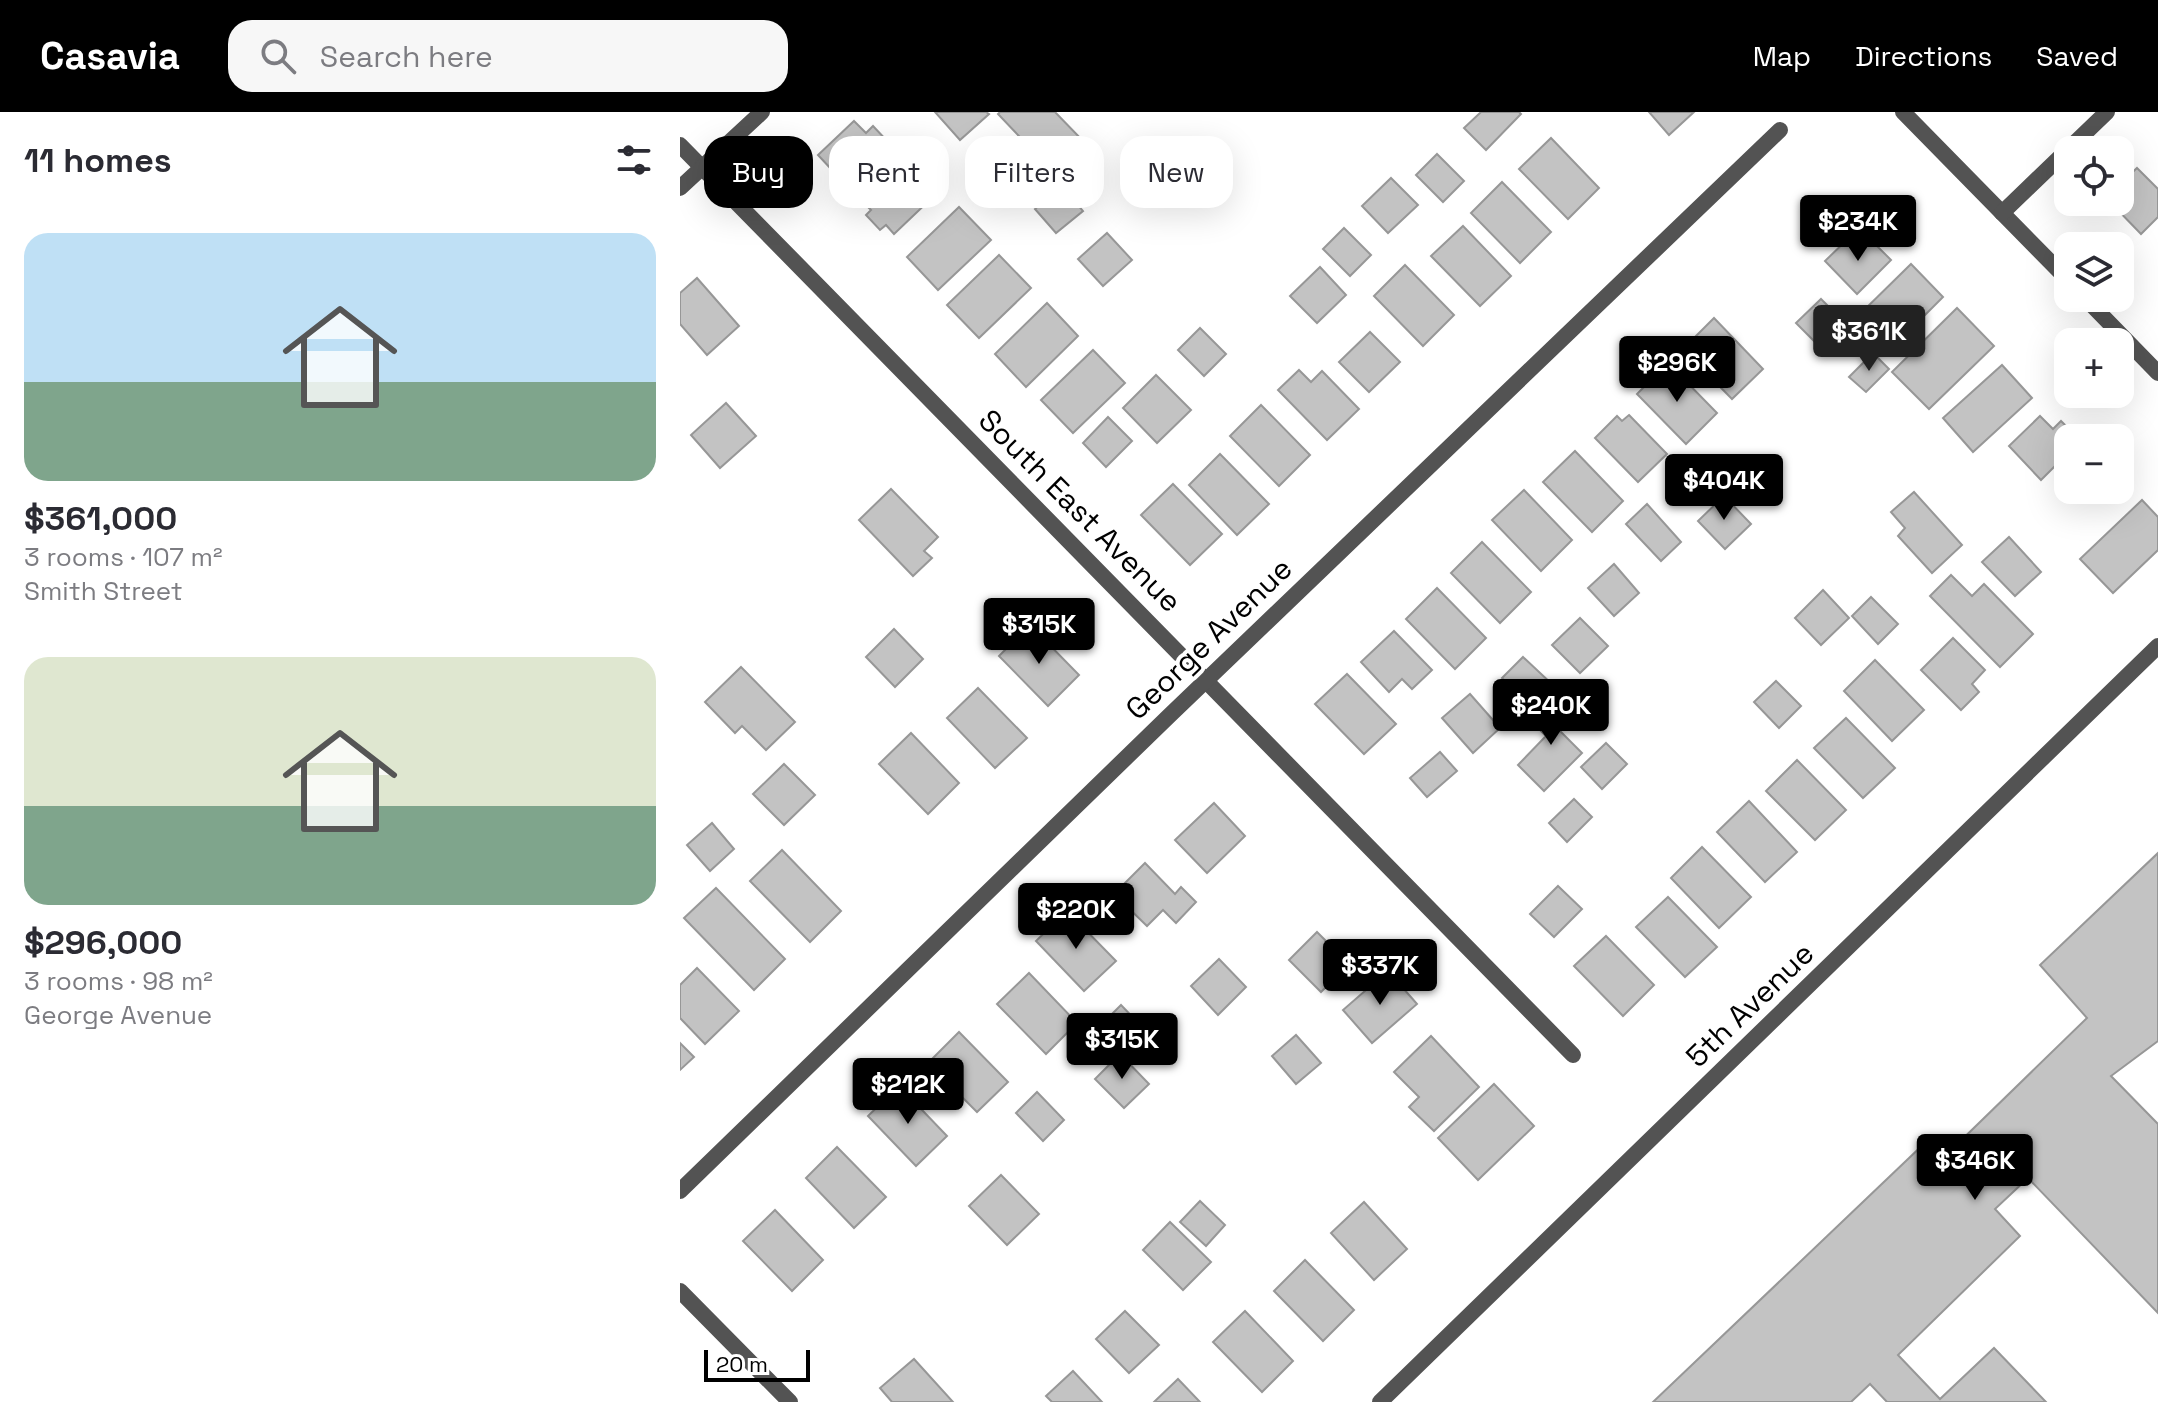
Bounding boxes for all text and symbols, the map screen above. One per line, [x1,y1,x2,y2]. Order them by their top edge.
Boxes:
search box [228,20,788,92]
text: Casavia [40,32,180,80]
icon: search [256,34,300,78]
text: Search here [320,37,493,76]
text: Map [1753,38,1811,74]
text: Directions [1855,38,1992,74]
text: Saved [2036,38,2118,74]
chip: Buy [704,136,813,208]
chip: Rent [829,136,949,208]
chip: Filters [965,136,1104,208]
chip: New [1120,136,1233,208]
map controls [2054,136,2134,504]
button: locate [2054,136,2134,216]
icon: filters [612,138,656,182]
text: 11 homes [24,139,172,182]
pin: $234K [1802,195,1914,263]
text: $234K [1818,204,1898,238]
button: layers [2054,232,2134,312]
icon: home [268,285,412,429]
pin: $361K [1813,305,1925,373]
text: $361K [1831,314,1907,348]
button: + [2054,328,2134,408]
pin: $296K [1621,336,1733,404]
text: $296K [1637,345,1717,379]
street label: South East Avenue [970,401,1190,621]
button: − [2054,424,2134,504]
pin: $404K [1668,454,1780,522]
text: $404K [1683,463,1765,497]
text: $361,000 [24,497,177,540]
text: 3 rooms · 107 m² [24,540,222,574]
street label: George Avenue [1117,549,1300,728]
text: Smith Street [24,574,183,608]
pin: $315K [983,598,1095,666]
text: $315K [1002,607,1076,641]
pin: $240K [1495,679,1607,747]
text: $240K [1511,688,1591,722]
icon: home [268,709,412,853]
pin: $220K [1020,883,1132,951]
text: $220K [1036,892,1116,926]
text: $296,000 [24,921,182,964]
street label: 5th Avenue [1677,934,1822,1075]
pin: $337K [1324,939,1436,1007]
text: $337K [1341,948,1419,982]
text: 3 rooms · 98 m² [24,964,213,998]
text: George Avenue [24,998,212,1032]
pin: $315K [1066,1013,1178,1081]
text: $315K [1085,1022,1159,1056]
pin: $212K [852,1058,964,1126]
text: $212K [871,1067,945,1101]
pin: $346K [1919,1134,2031,1202]
text: $346K [1935,1143,2015,1177]
scale bar [704,1346,810,1382]
text: 20 m [716,1350,768,1378]

